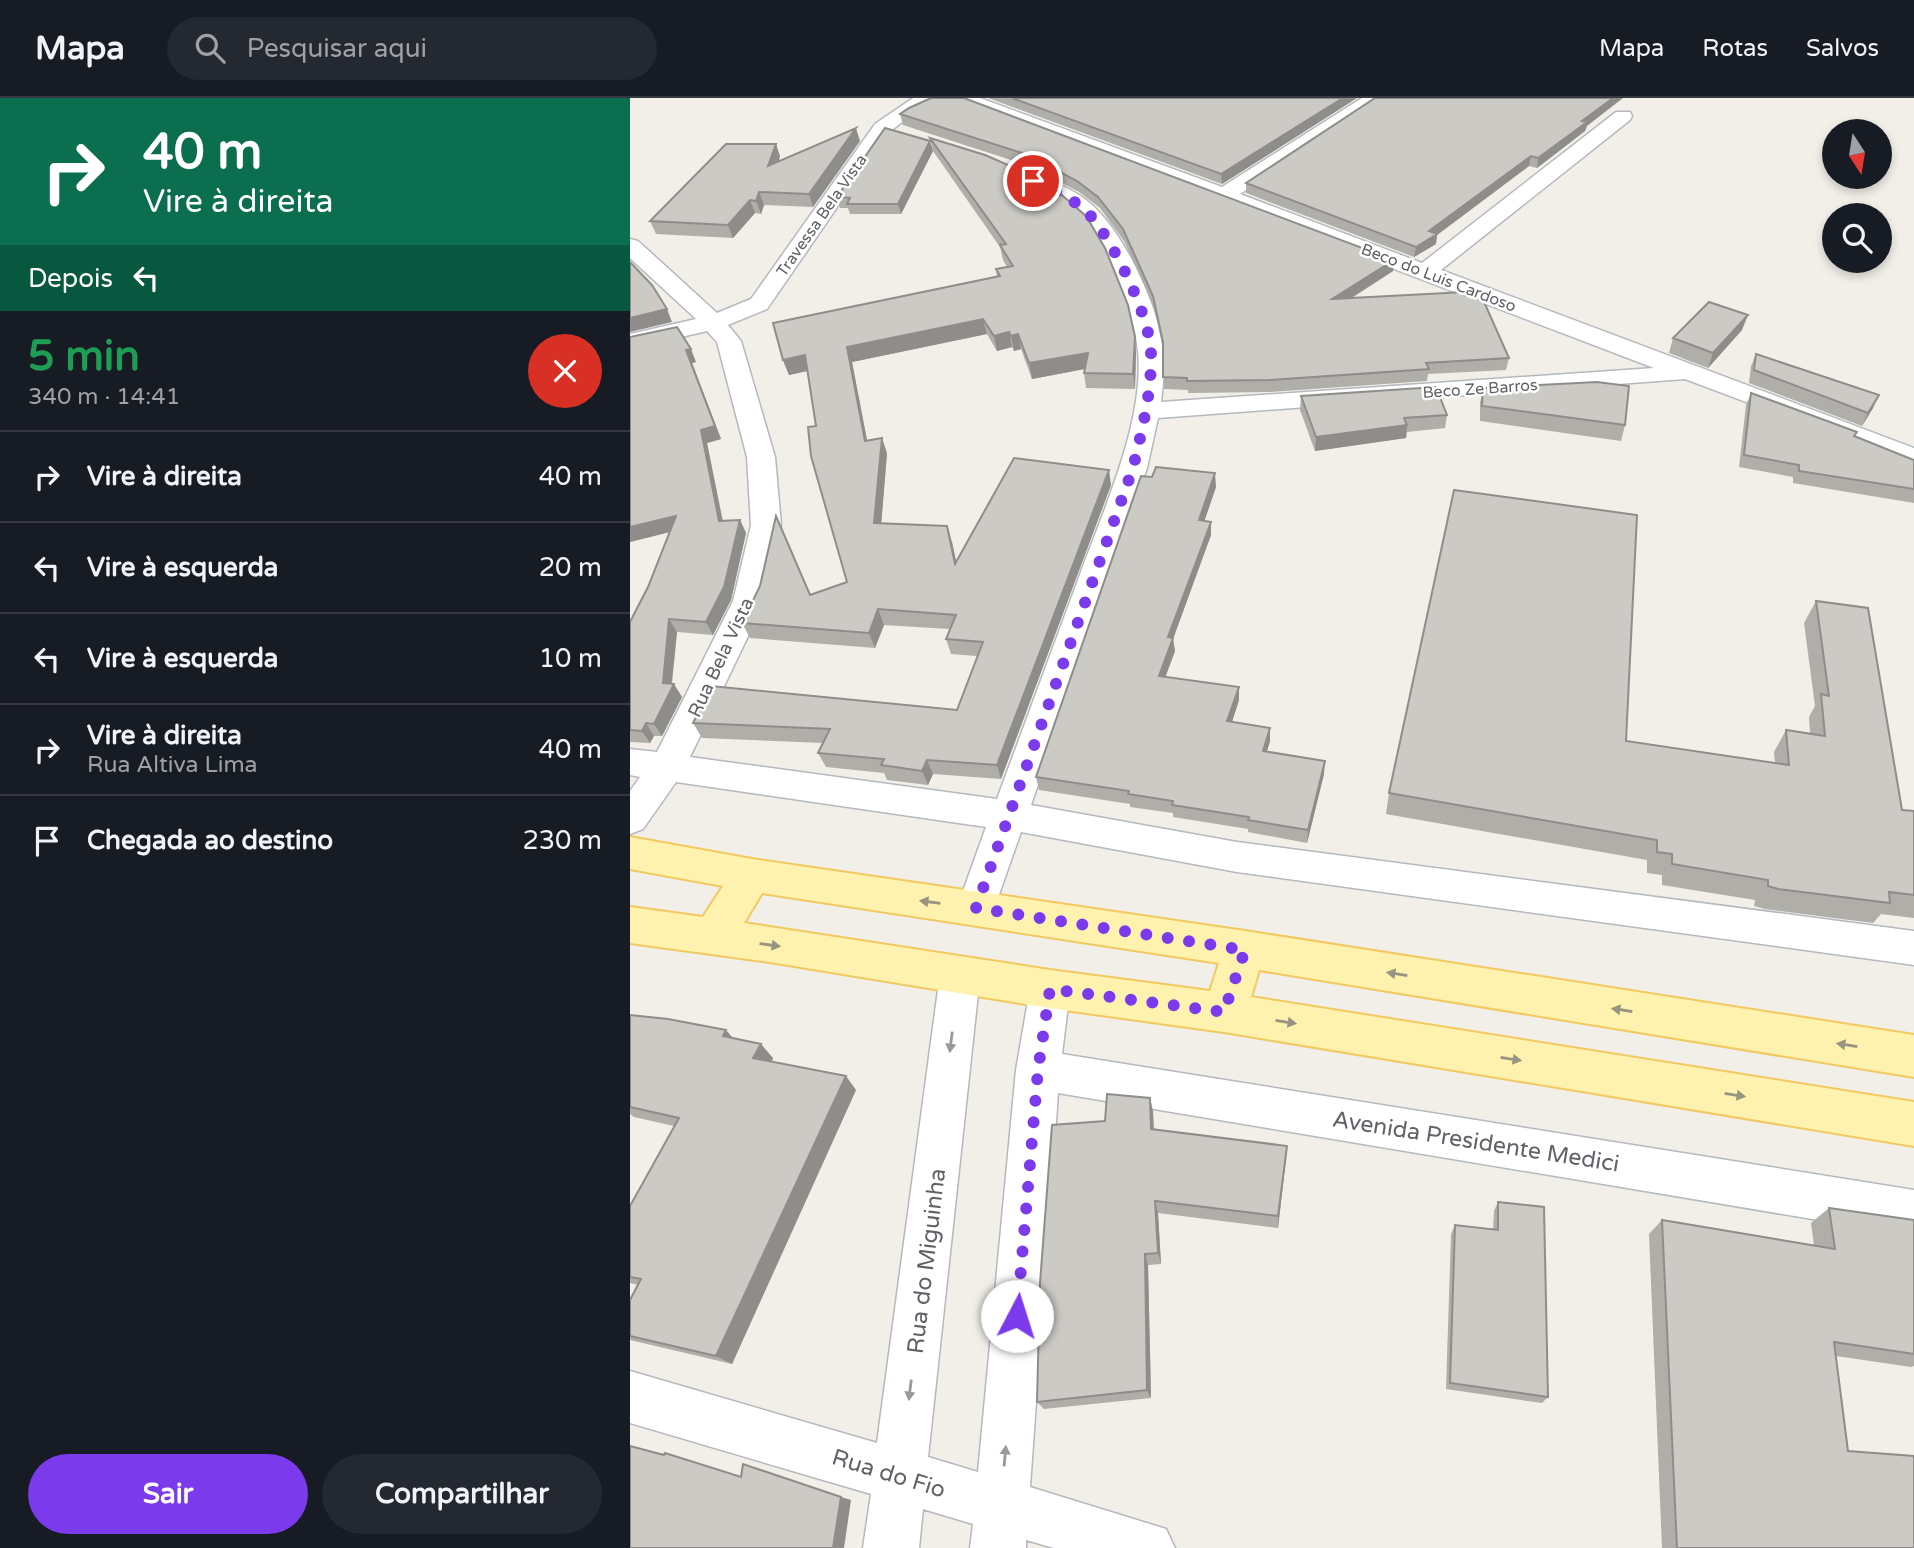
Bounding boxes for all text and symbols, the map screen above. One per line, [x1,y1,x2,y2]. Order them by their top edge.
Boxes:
search box [167,17,657,80]
text: Mapa [35,29,125,68]
icon: search [191,29,229,67]
text: Pesquisar aqui [247,33,427,64]
text: Mapa [1599,34,1664,63]
text: Rotas [1702,34,1768,63]
text: Salvos [1806,34,1879,63]
north arrow [1822,119,1892,189]
map controls [1822,119,1892,273]
text: 40 m [143,123,262,182]
icon: right [28,126,119,217]
street label: Travessa Bela Vista [772,151,871,281]
pin [1003,151,1063,211]
icon: arrive [1014,162,1052,200]
text: Vire à direita [143,183,334,221]
button: search [1822,203,1892,273]
street label: Beco do Luis Cardoso [1358,239,1519,317]
icon: left [127,259,165,297]
text: Depois [28,263,113,294]
text: 5 min [28,331,140,382]
button: close [528,334,602,408]
street label: Beco Ze Barros [1422,375,1538,403]
text: 340 m · 14:41 [28,383,180,411]
icon: right [28,458,66,496]
text: Vire à direita [87,461,242,492]
text: 40 m [539,461,602,492]
icon: left [28,549,66,587]
text: Vire à esquerda [87,552,278,583]
text: 20 m [539,552,602,583]
street label: Rua Bela Vista [684,594,758,721]
icon: left [28,640,66,678]
text: Vire à esquerda [87,643,278,674]
text: 10 m [539,643,602,674]
text: Vire à direita [87,720,242,751]
icon: right [28,731,66,769]
text: 40 m [539,734,602,765]
text: Rua Altiva Lima [87,751,258,779]
icon: arrive [28,822,66,860]
text: Chegada ao destino [87,825,333,856]
text: 230 m [522,825,602,856]
one-way arrow [919,896,941,907]
one-way arrow [760,939,782,950]
one-way arrow [1386,968,1408,979]
one-way arrow [1611,1004,1633,1015]
one-way arrow [1275,1017,1297,1028]
one-way arrow [946,1031,957,1053]
one-way arrow [1836,1040,1858,1051]
one-way arrow [1500,1054,1522,1065]
one-way arrow [1724,1090,1746,1101]
street label: Avenida Presidente Medici [1330,1105,1621,1179]
street label: Rua do Miguinha [902,1167,952,1355]
position arrow [980,1279,1054,1353]
one-way arrow [905,1379,916,1401]
street label: Rua do Fio [829,1443,949,1504]
one-way arrow [1000,1444,1011,1466]
button: Sair [28,1454,308,1534]
button: Compartilhar [322,1454,602,1534]

